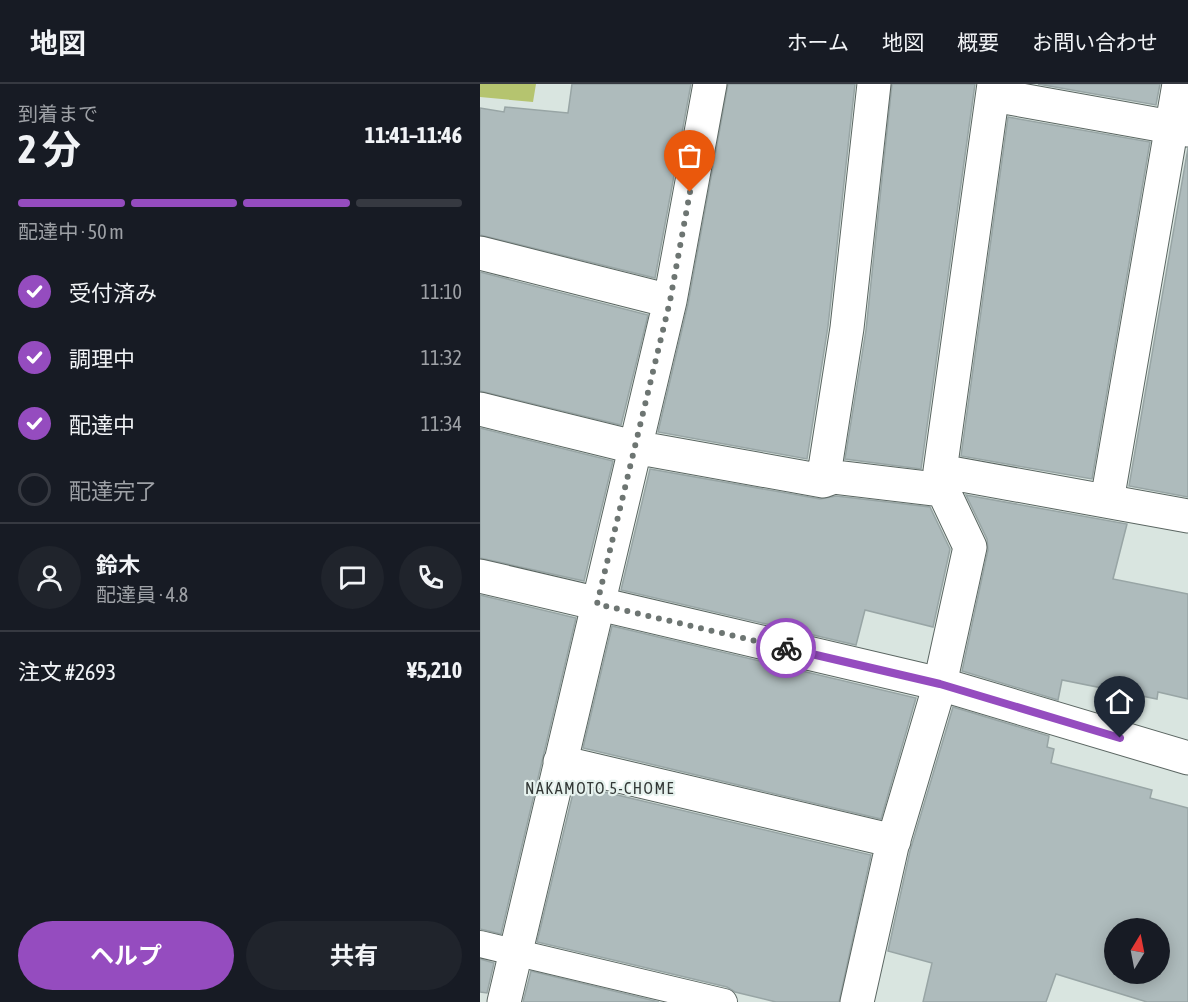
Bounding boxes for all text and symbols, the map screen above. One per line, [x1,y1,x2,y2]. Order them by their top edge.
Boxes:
text: 地図 [30,27,86,59]
text: ホーム [787,30,849,54]
text: 地図 [882,30,924,54]
text: 概要 [957,30,999,54]
text: お問い合わせ [1032,30,1158,54]
text: 到着まで [18,102,98,125]
text: 11:41–11:46 [365,122,462,148]
text: 2 分 [18,127,81,171]
pin [664,130,715,192]
icon: bag [673,139,706,172]
text: 配達中 · 50 m [18,220,124,243]
icon: check [18,275,51,308]
text: 受付済み [69,280,157,306]
text: 11:10 [421,280,462,303]
icon: check [18,341,51,374]
text: 調理中 [69,346,135,372]
text: 11:32 [421,346,462,369]
icon: check [18,407,51,440]
text: 配達中 [69,412,135,438]
text: 11:34 [421,412,462,435]
text: 配達完了 [69,478,157,504]
button: person [18,546,81,609]
button: chat [321,546,384,609]
button: phone [399,546,462,609]
text: 鈴木 [96,552,140,578]
text: 配達員 · 4.8 [96,583,188,606]
courier [756,618,816,678]
icon: bike [770,632,803,665]
text: ¥5,210 [407,657,462,683]
text: 注文 #2693 [18,659,116,685]
pin [1094,676,1145,738]
icon: home [1103,685,1136,718]
district label: NAKAMOTO 5-CHOME [525,779,675,797]
north arrow [1104,918,1170,984]
map controls [1104,918,1170,984]
button: ヘルプ [18,921,234,990]
button: 共有 [246,921,462,990]

